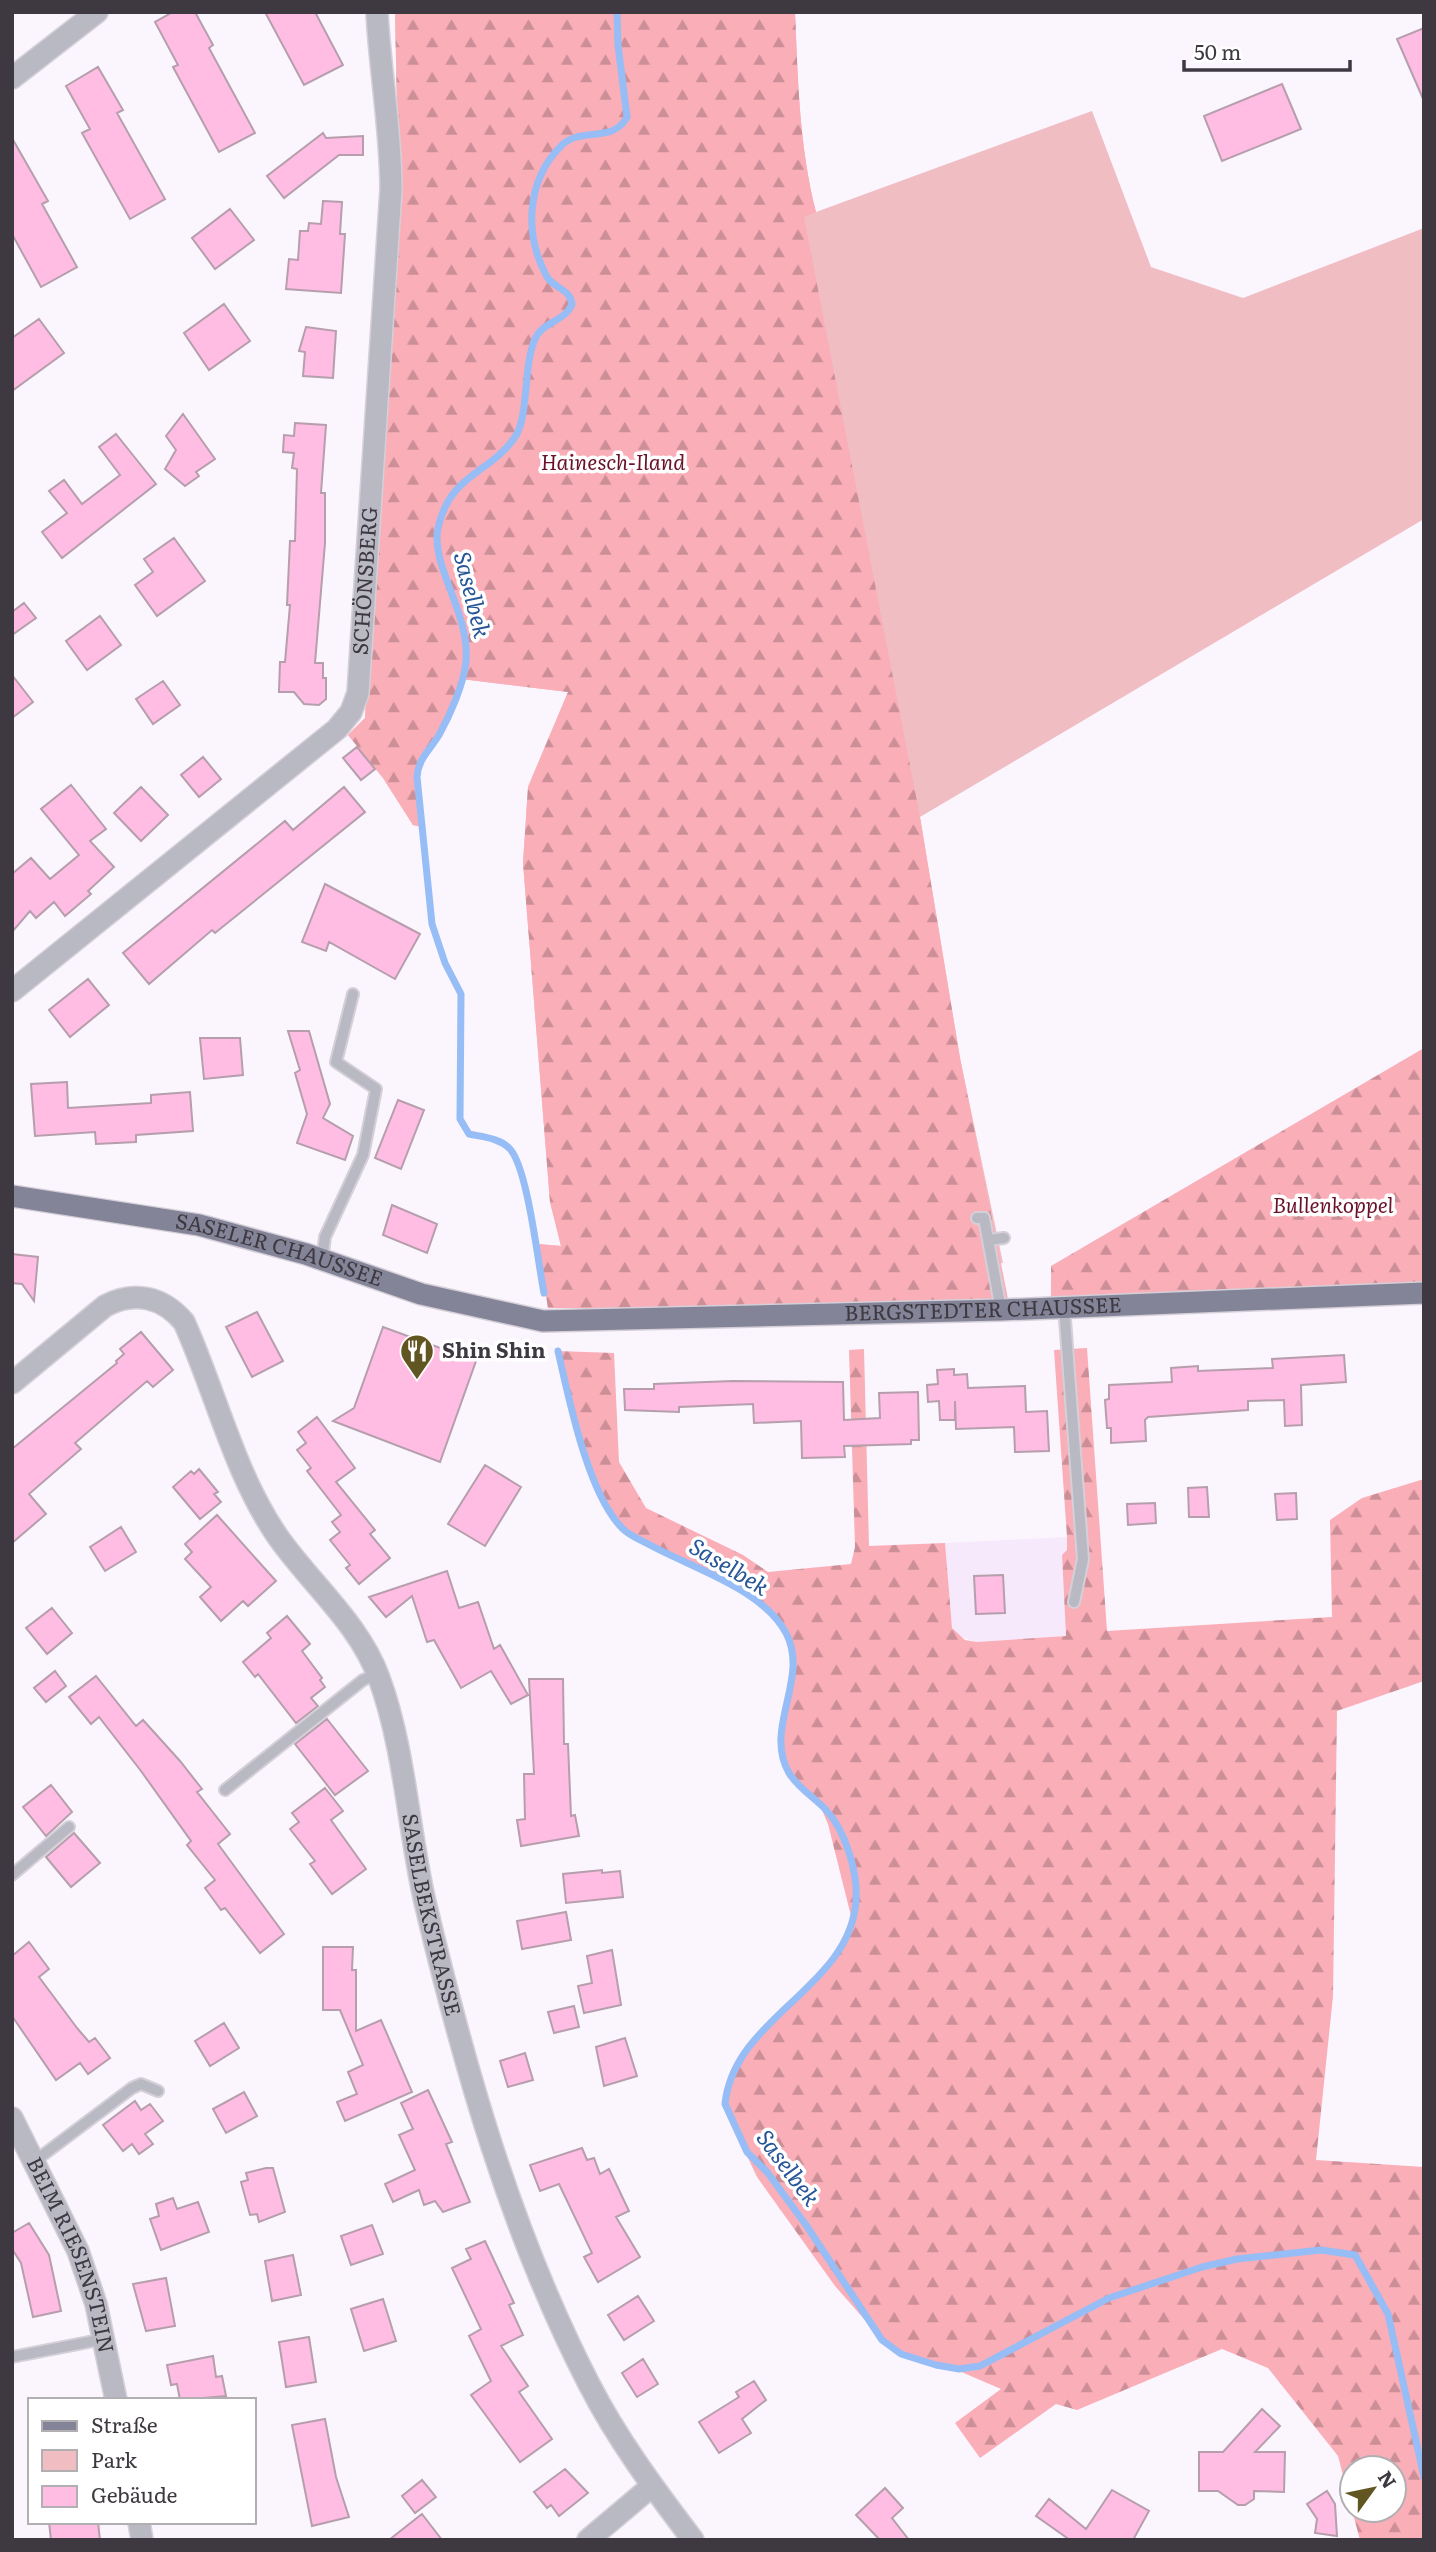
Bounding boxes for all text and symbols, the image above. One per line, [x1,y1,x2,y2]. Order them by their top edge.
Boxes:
scale bar [1184,28,1350,72]
text: 50 m [1194,35,1241,66]
park label: Hainesch-Iland [541,445,685,476]
street label: SCHÖNSBERG [343,505,383,656]
water label: Saselbek [447,548,501,642]
park label: Bullenkoppel [1273,1188,1394,1219]
street label: SASELER CHAUSSEE [174,1204,388,1293]
street label: BERGSTEDTER CHAUSSEE [844,1287,1122,1327]
restaurant icon: Shin Shin [398,1332,436,1381]
place label: Shin Shin [442,1333,546,1364]
water label: Saselbek [684,1528,777,1603]
street label: SASELBEKSTRASSE [396,1811,471,2019]
water label: Saselbek [750,2121,830,2212]
street label: BEIM RIESENSTEIN [21,2151,124,2356]
legend [28,2398,256,2524]
text: Straße [91,2408,158,2439]
text: Park [91,2443,137,2474]
north arrow [1338,2454,1408,2524]
text: N [1372,2465,1404,2494]
text: Gebäude [91,2478,178,2509]

